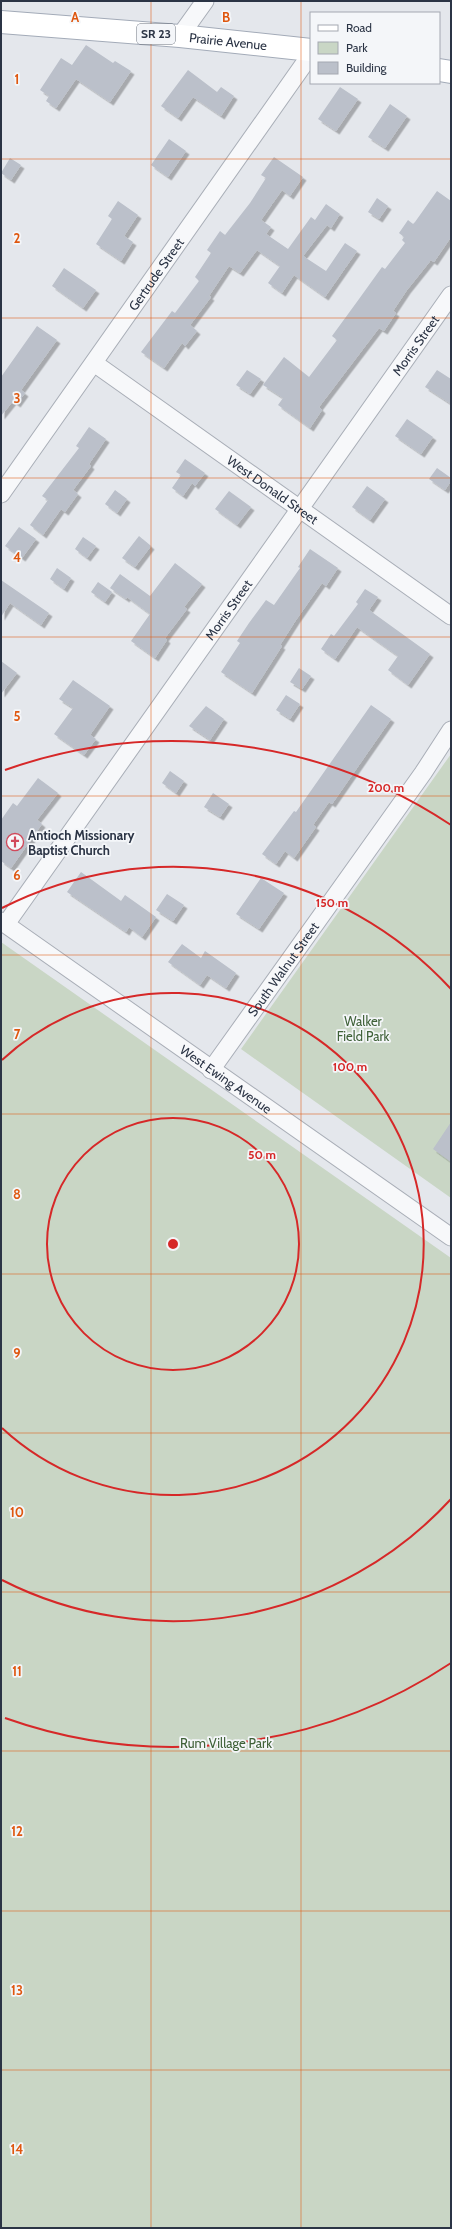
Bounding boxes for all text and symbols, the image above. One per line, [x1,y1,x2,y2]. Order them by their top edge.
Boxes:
text: A [71,9,80,25]
text: B [222,9,230,25]
legend [310,12,440,84]
text: Road [346,20,372,35]
road number: SR 23 [137,24,175,44]
street label: Prairie Avenue [188,29,268,53]
text: Park [346,40,368,55]
text: Building [346,60,388,75]
text: 1 [15,71,19,87]
text: 2 [14,230,21,246]
street label: Gertrude Street [125,234,187,313]
street label: Morris Street [389,311,443,379]
text: 3 [13,390,21,406]
street label: West Donald Street [224,452,322,528]
text: 4 [13,549,21,565]
street label: Morris Street [202,576,256,643]
text: 5 [14,708,21,724]
text: 200 m [368,780,404,795]
place label: Antioch Missionary Baptist Church [28,827,135,858]
church icon: Antioch Missionary Baptist Church [5,832,25,852]
text: 6 [13,867,21,883]
text: 150 m [316,895,348,910]
street label: South Walnut Street [244,918,322,1019]
park label: Walker Field Park [337,1013,390,1044]
text: 7 [14,1026,21,1042]
street label: West Ewing Avenue [177,1041,275,1117]
text: 100 m [333,1059,367,1074]
text: 50 m [248,1147,276,1162]
text: 8 [13,1186,21,1202]
centre of rings [166,1237,180,1251]
text: 9 [13,1345,21,1361]
text: 10 [10,1504,24,1520]
text: 11 [12,1663,22,1679]
park label: Rum Village Park [180,1735,272,1751]
text: 12 [11,1823,23,1839]
text: 13 [11,1982,23,1998]
text: 14 [11,2141,23,2157]

